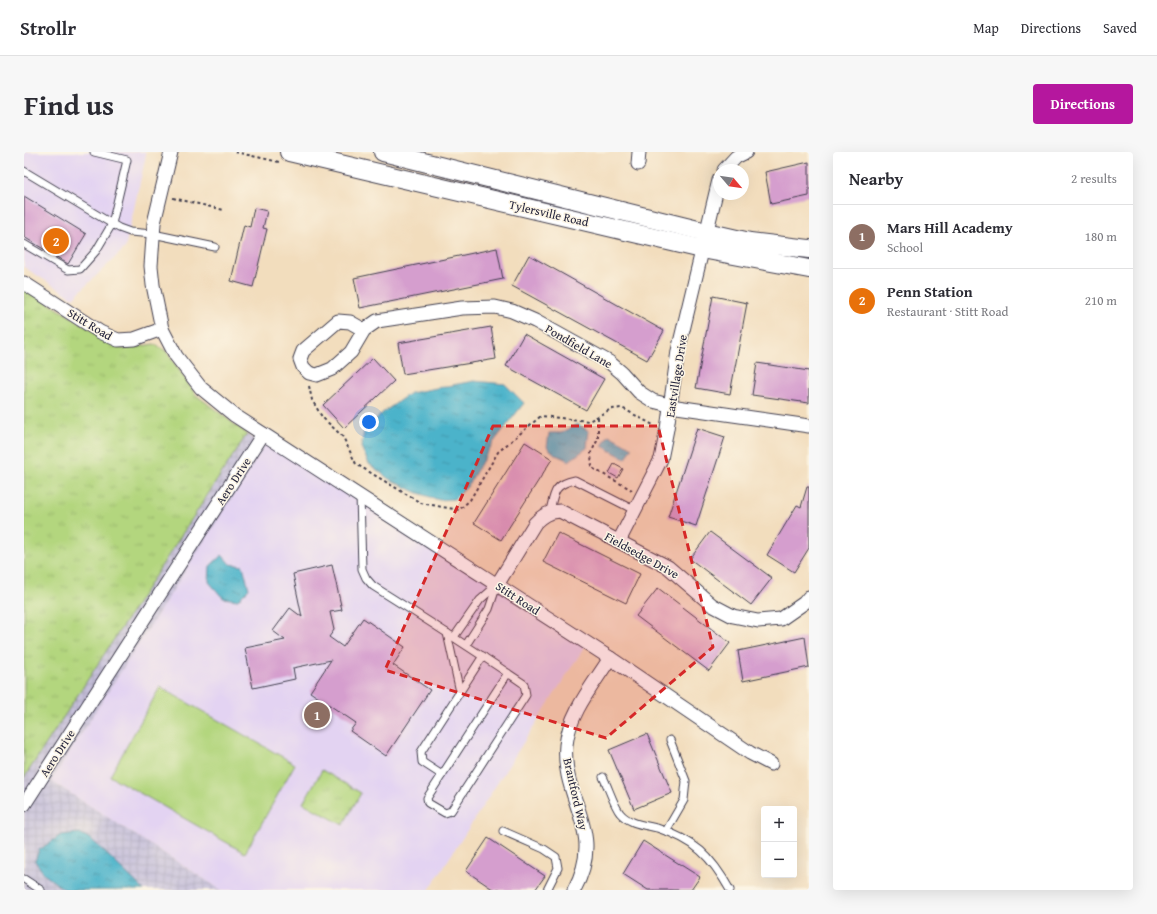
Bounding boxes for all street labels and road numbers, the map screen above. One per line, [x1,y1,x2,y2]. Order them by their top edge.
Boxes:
street label: Tylersville Road [508,196,591,231]
street label: Stitt Road [64,304,116,344]
street label: Pondfield Lane [542,320,616,372]
street label: Eastvillage Drive [661,333,691,419]
street label: Aero Drive [211,454,255,508]
street label: Fieldsedge Drive [602,528,683,583]
street label: Stitt Road [493,577,544,619]
street label: Aero Drive [35,726,79,780]
street label: Brantford Way [559,756,593,832]

